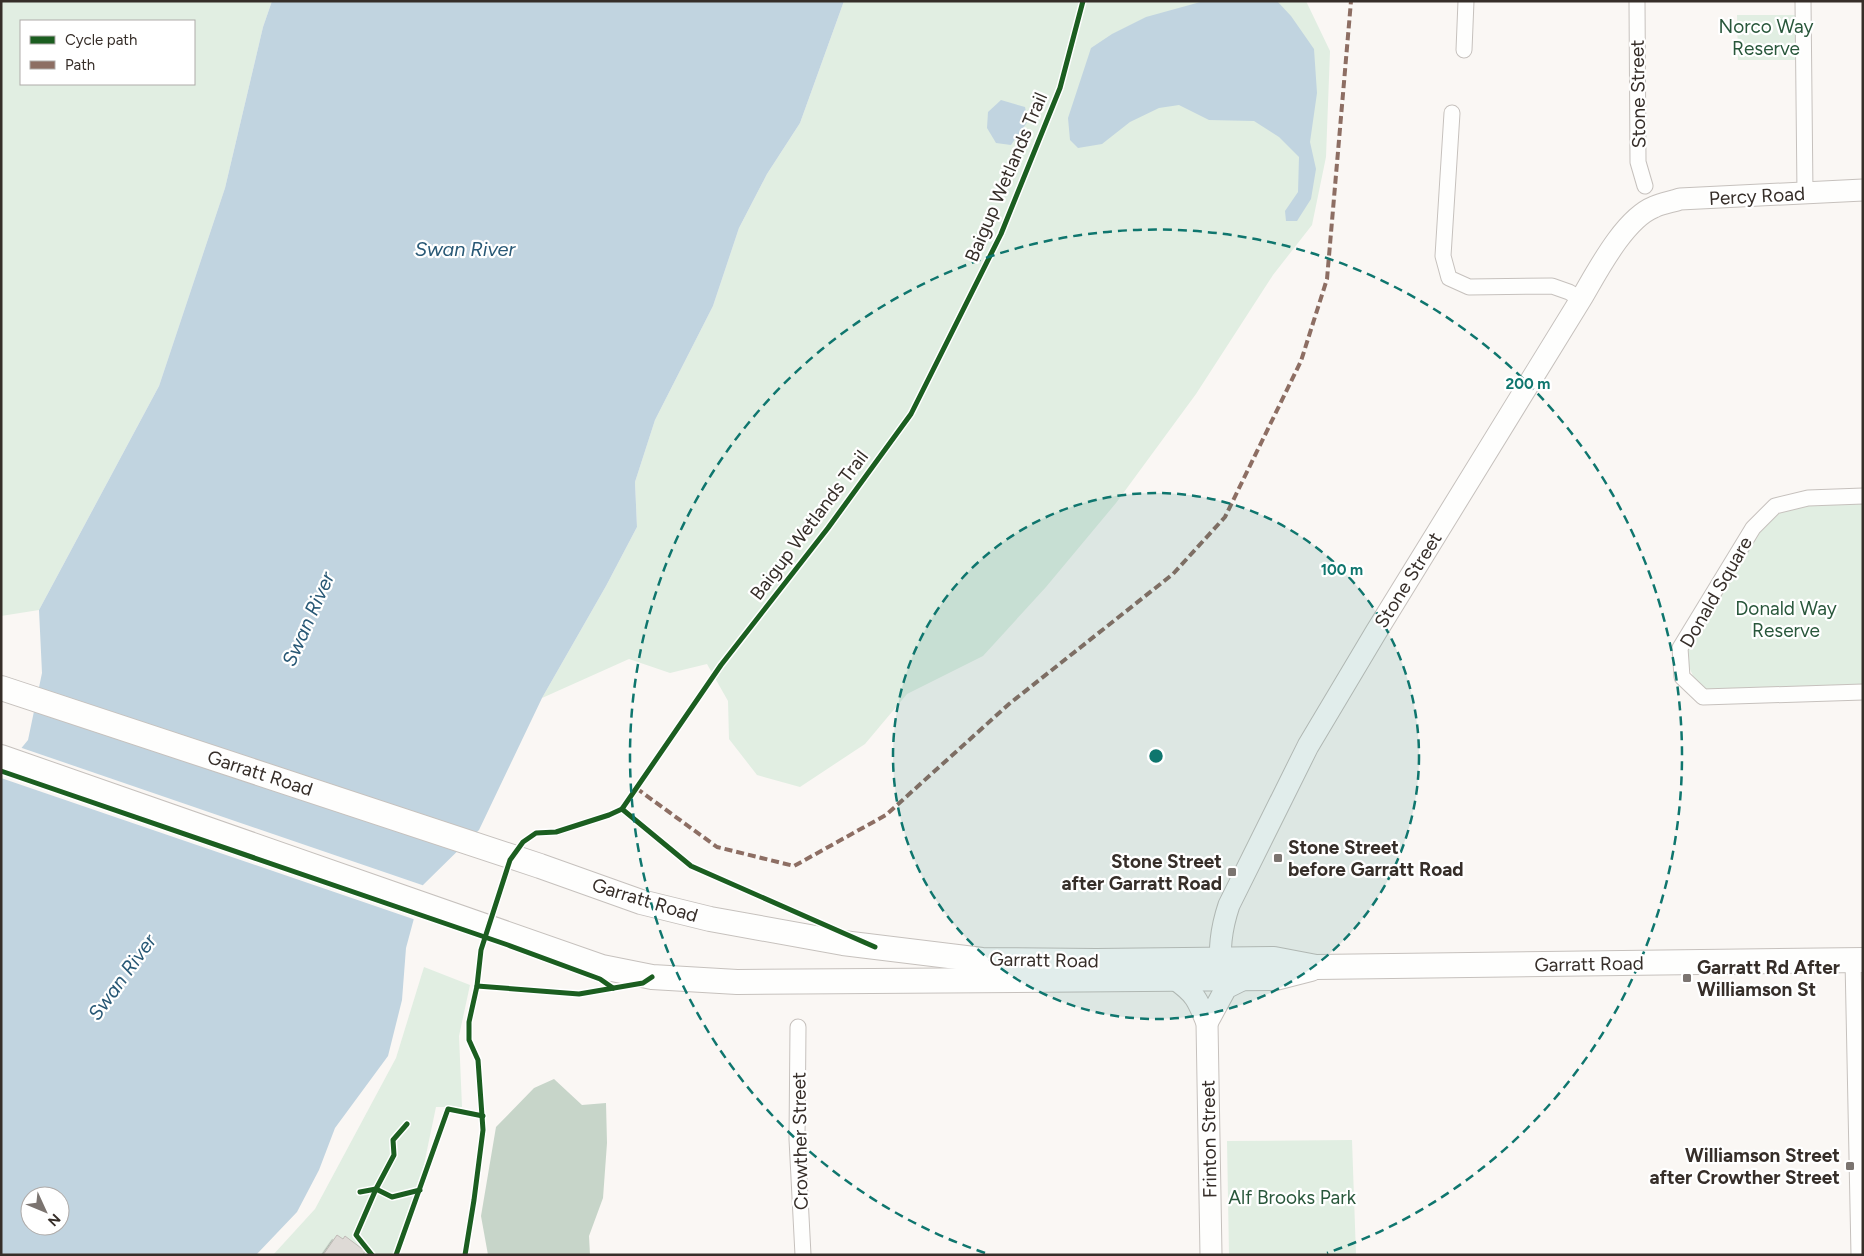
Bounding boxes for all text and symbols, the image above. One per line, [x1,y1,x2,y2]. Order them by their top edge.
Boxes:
park label: Norco Way Reserve [1718,15,1814,60]
legend [20,20,195,85]
text: Cycle path [65,31,137,49]
street label: Stone Street [1626,39,1650,149]
text: Path [65,56,95,74]
street label: Baigup Wetlands Trail [960,89,1052,265]
street label: Percy Road [1708,182,1806,210]
water label: Swan River [415,237,517,261]
text: 200 m [1506,375,1550,393]
street label: Baigup Wetlands Trail [745,445,873,605]
street label: Stone Street [1369,528,1447,632]
street label: Donald Square [1675,532,1757,652]
text: 100 m [1321,561,1363,579]
water label: Swan River [277,567,340,670]
park label: Donald Way Reserve [1735,597,1837,642]
street label: Garratt Road [204,745,316,801]
centre of rings [1147,747,1165,765]
place label: Stone Street before Garratt Road [1288,836,1464,881]
place label: Stone Street after Garratt Road [1061,850,1222,895]
marker: Stone Street before Garratt Road [1272,852,1284,864]
marker: Stone Street after Garratt Road [1226,866,1238,878]
street label: Garratt Road [589,873,701,927]
water label: Swan River [83,928,162,1025]
street label: Garratt Road [989,948,1099,972]
street label: Garratt Road [1534,952,1644,976]
place label: Garratt Rd After Williamson St [1697,956,1840,1001]
marker: Garratt Rd After Williamson St [1681,972,1693,984]
street label: Crowther Street [787,1072,813,1210]
street label: Frinton Street [1196,1080,1222,1198]
place label: Williamson Street after Crowther Street [1649,1144,1840,1189]
marker: Williamson Street after Crowther Street [1844,1160,1856,1172]
north arrow [20,1186,70,1236]
park label: Alf Brooks Park [1228,1186,1357,1209]
text: N [44,1210,64,1229]

